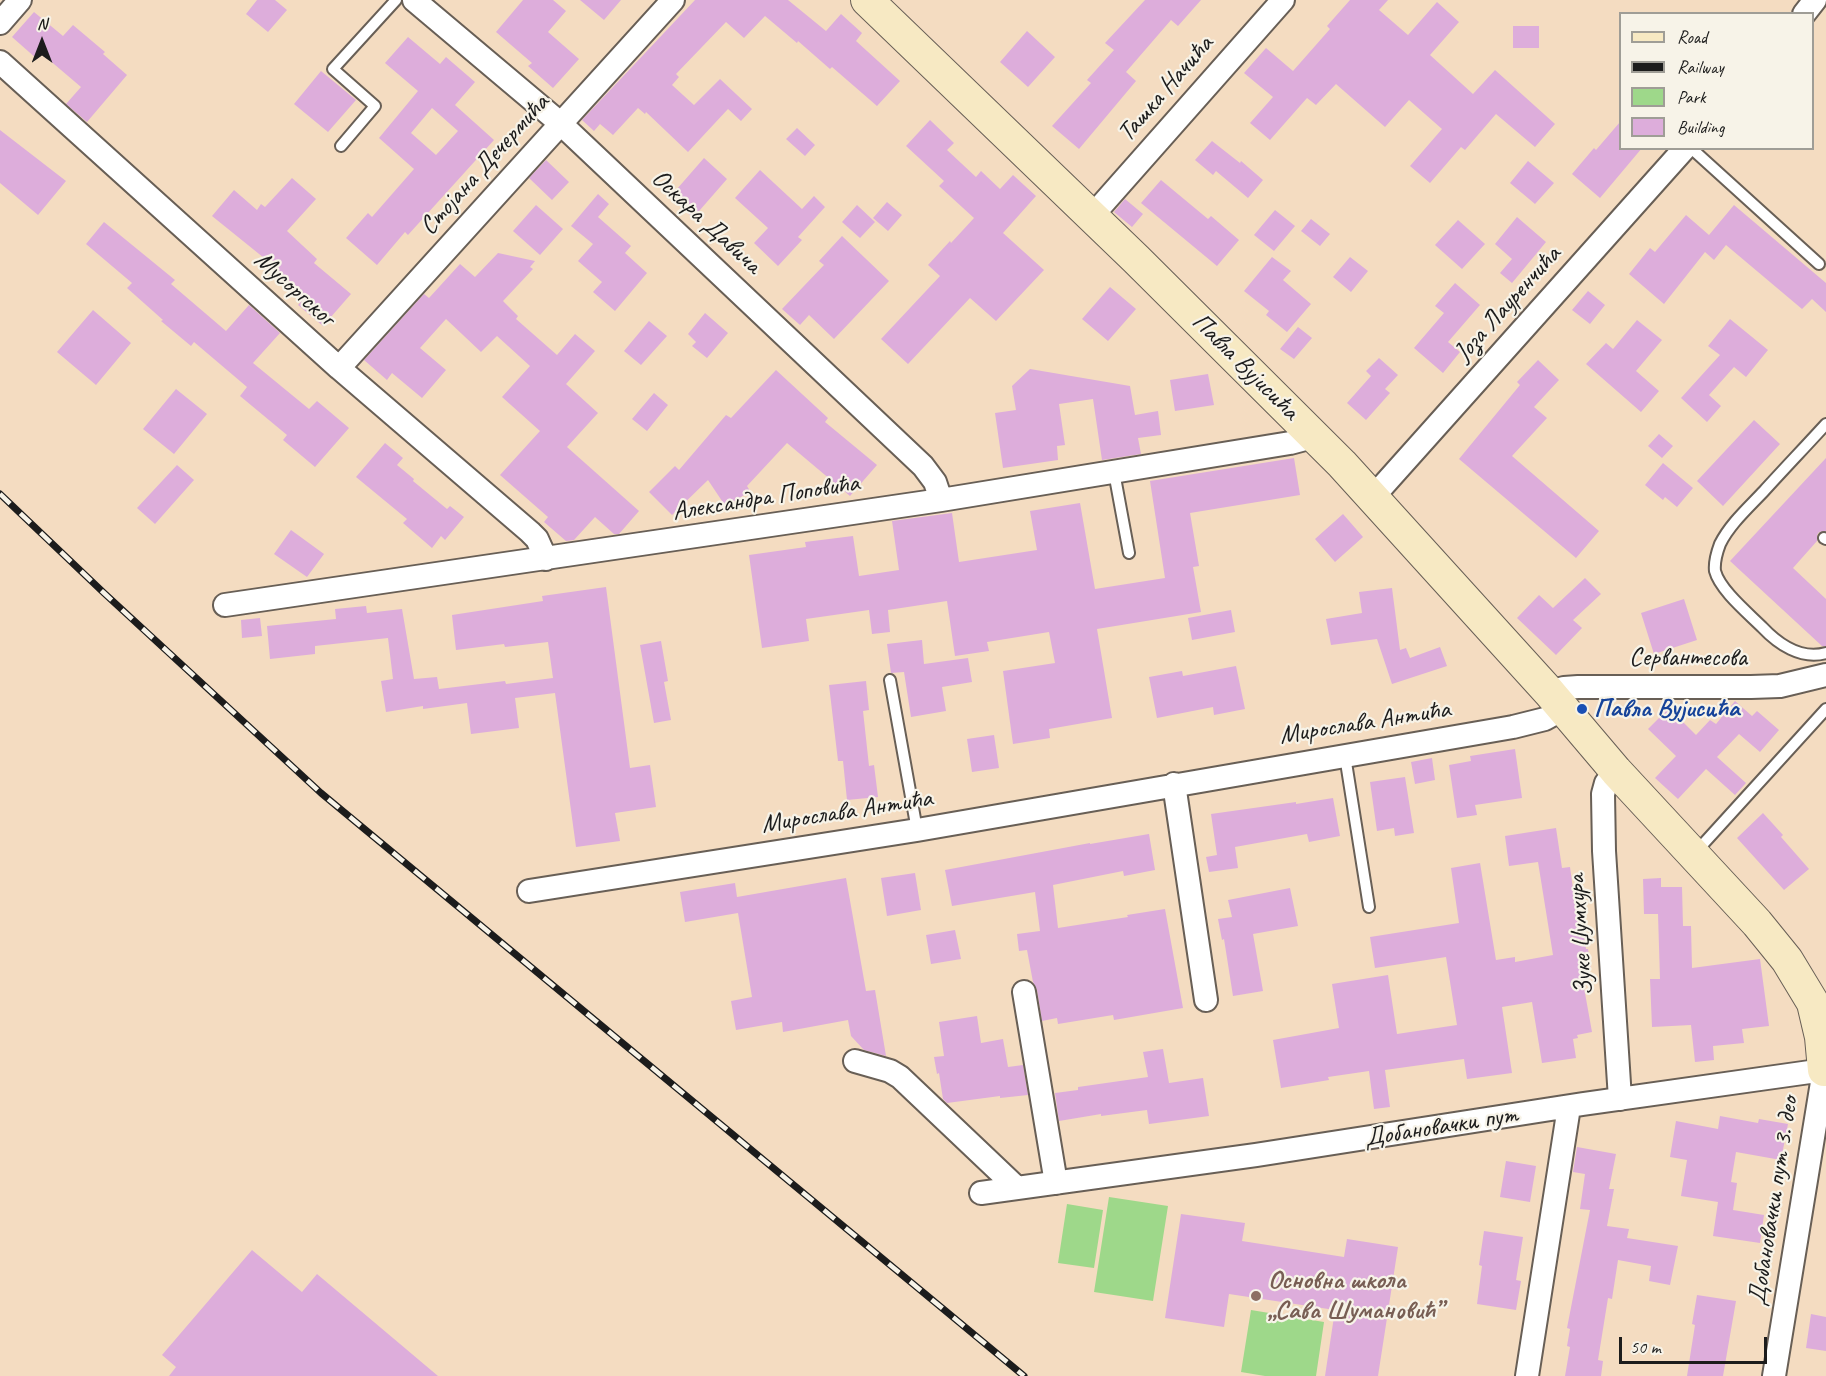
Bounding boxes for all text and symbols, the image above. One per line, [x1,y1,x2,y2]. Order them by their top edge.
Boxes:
north arrow [12,12,72,72]
legend [1619,12,1814,150]
text: N [37,14,47,34]
text: Road [1677,26,1707,48]
street label: Ташка Начића [1111,29,1221,149]
text: Railway [1677,56,1724,78]
text: Park [1677,86,1706,108]
street label: Стојана Дечермића [414,88,556,242]
text: Building [1677,116,1724,138]
street label: Оскара Давича [644,163,768,281]
street label: Јоза Лауренчића [1448,240,1568,368]
street label: Мусоргског [247,245,341,333]
street label: Павла Вујисића [1185,307,1305,427]
street label: Александра Поповића [670,468,862,528]
street label: Сервантесова [1629,642,1747,674]
place label: Павла Вујисића [1594,693,1739,725]
street label: Мирослава Антића [1277,694,1453,752]
marker: Павла Вујисића [1575,702,1589,716]
street label: Мирослава Антића [759,783,935,841]
street label: Зуке Џумхура [1561,873,1601,997]
street label: Добановачки пут 3. део [1742,1094,1806,1308]
street label: Добановачки пут [1362,1099,1520,1155]
place label: Основна школа „Сава Шумановић” [1268,1265,1442,1326]
marker: Основна школа „Сава Шумановић” [1249,1289,1263,1303]
scale bar [1622,1325,1770,1363]
text: 50 m [1630,1336,1661,1358]

